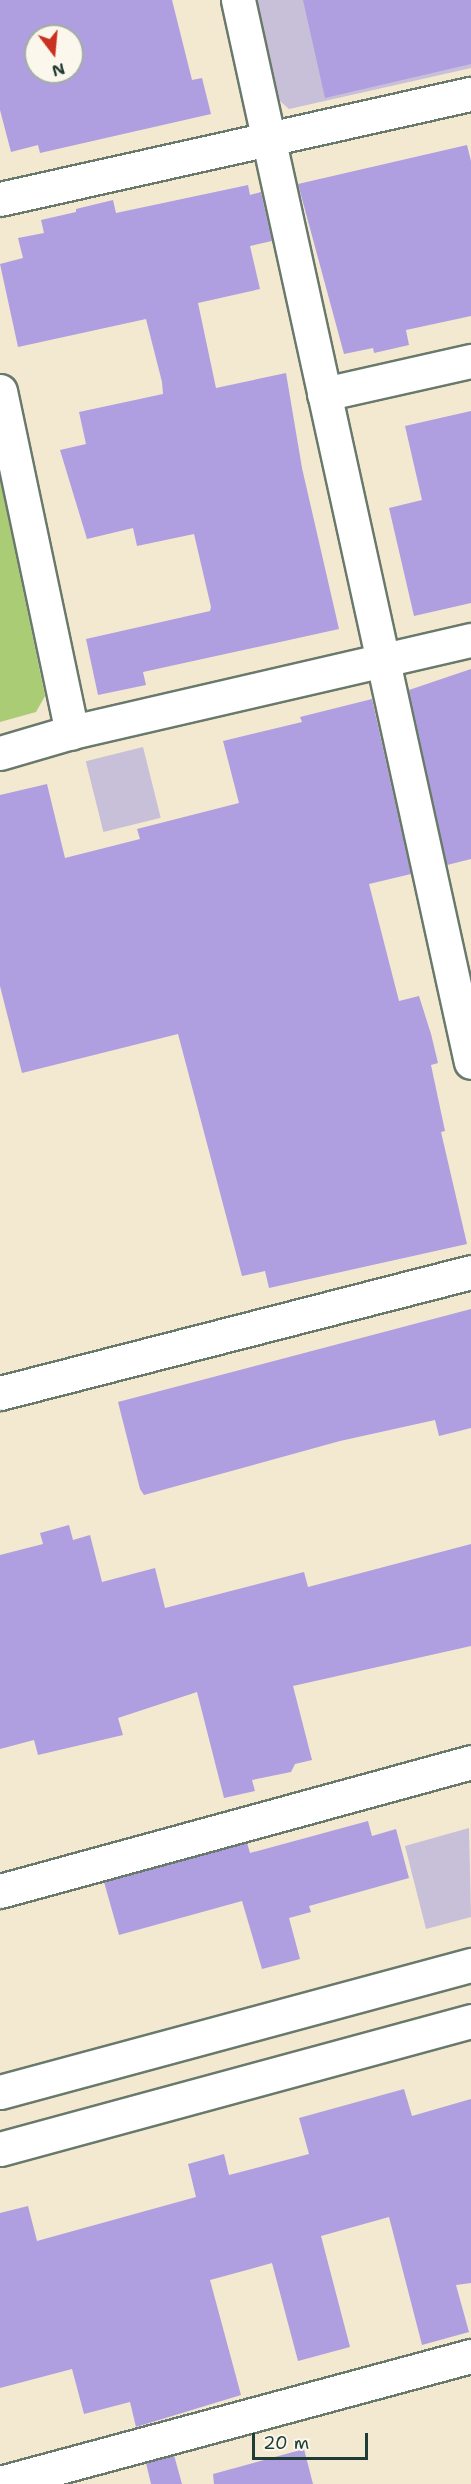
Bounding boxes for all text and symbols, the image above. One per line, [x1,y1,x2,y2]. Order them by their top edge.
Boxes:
north arrow [24,24,84,84]
text: N [50,58,68,82]
scale bar [255,2421,370,2459]
text: 20 m [263,2431,309,2455]

